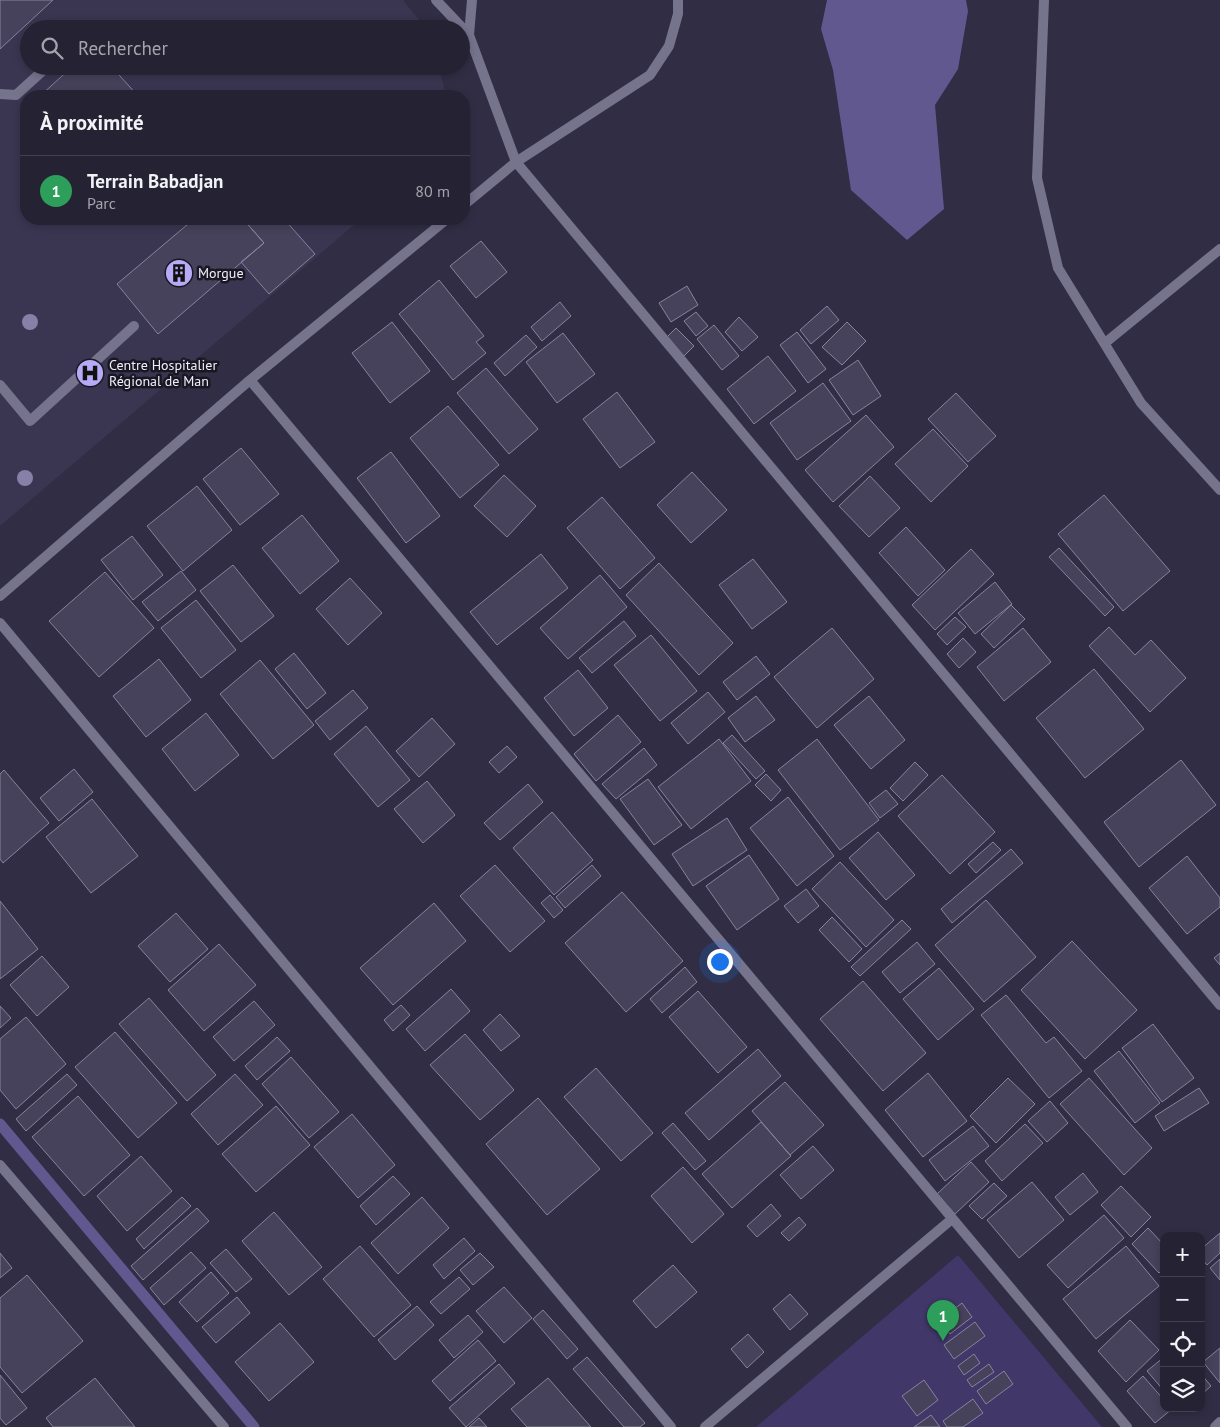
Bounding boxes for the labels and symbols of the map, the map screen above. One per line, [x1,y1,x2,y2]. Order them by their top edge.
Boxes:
building icon: Morgue [164,258,194,288]
place label: Morgue [198,264,244,282]
place label: Centre Hospitalier Régional de Man [109,356,217,390]
hospital icon: Centre Hospitalier Régional de Man [75,358,105,388]
your location [707,949,733,975]
pin: 1 [927,1300,959,1341]

